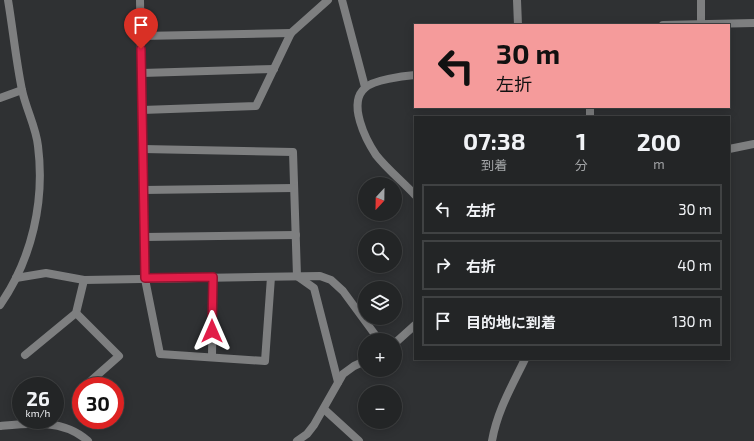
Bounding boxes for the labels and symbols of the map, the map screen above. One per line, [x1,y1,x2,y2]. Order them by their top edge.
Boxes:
pin [124,8,158,49]
north arrow [358,177,402,221]
position arrow [191,310,233,352]
speed limit sign: 30 [72,377,124,429]

